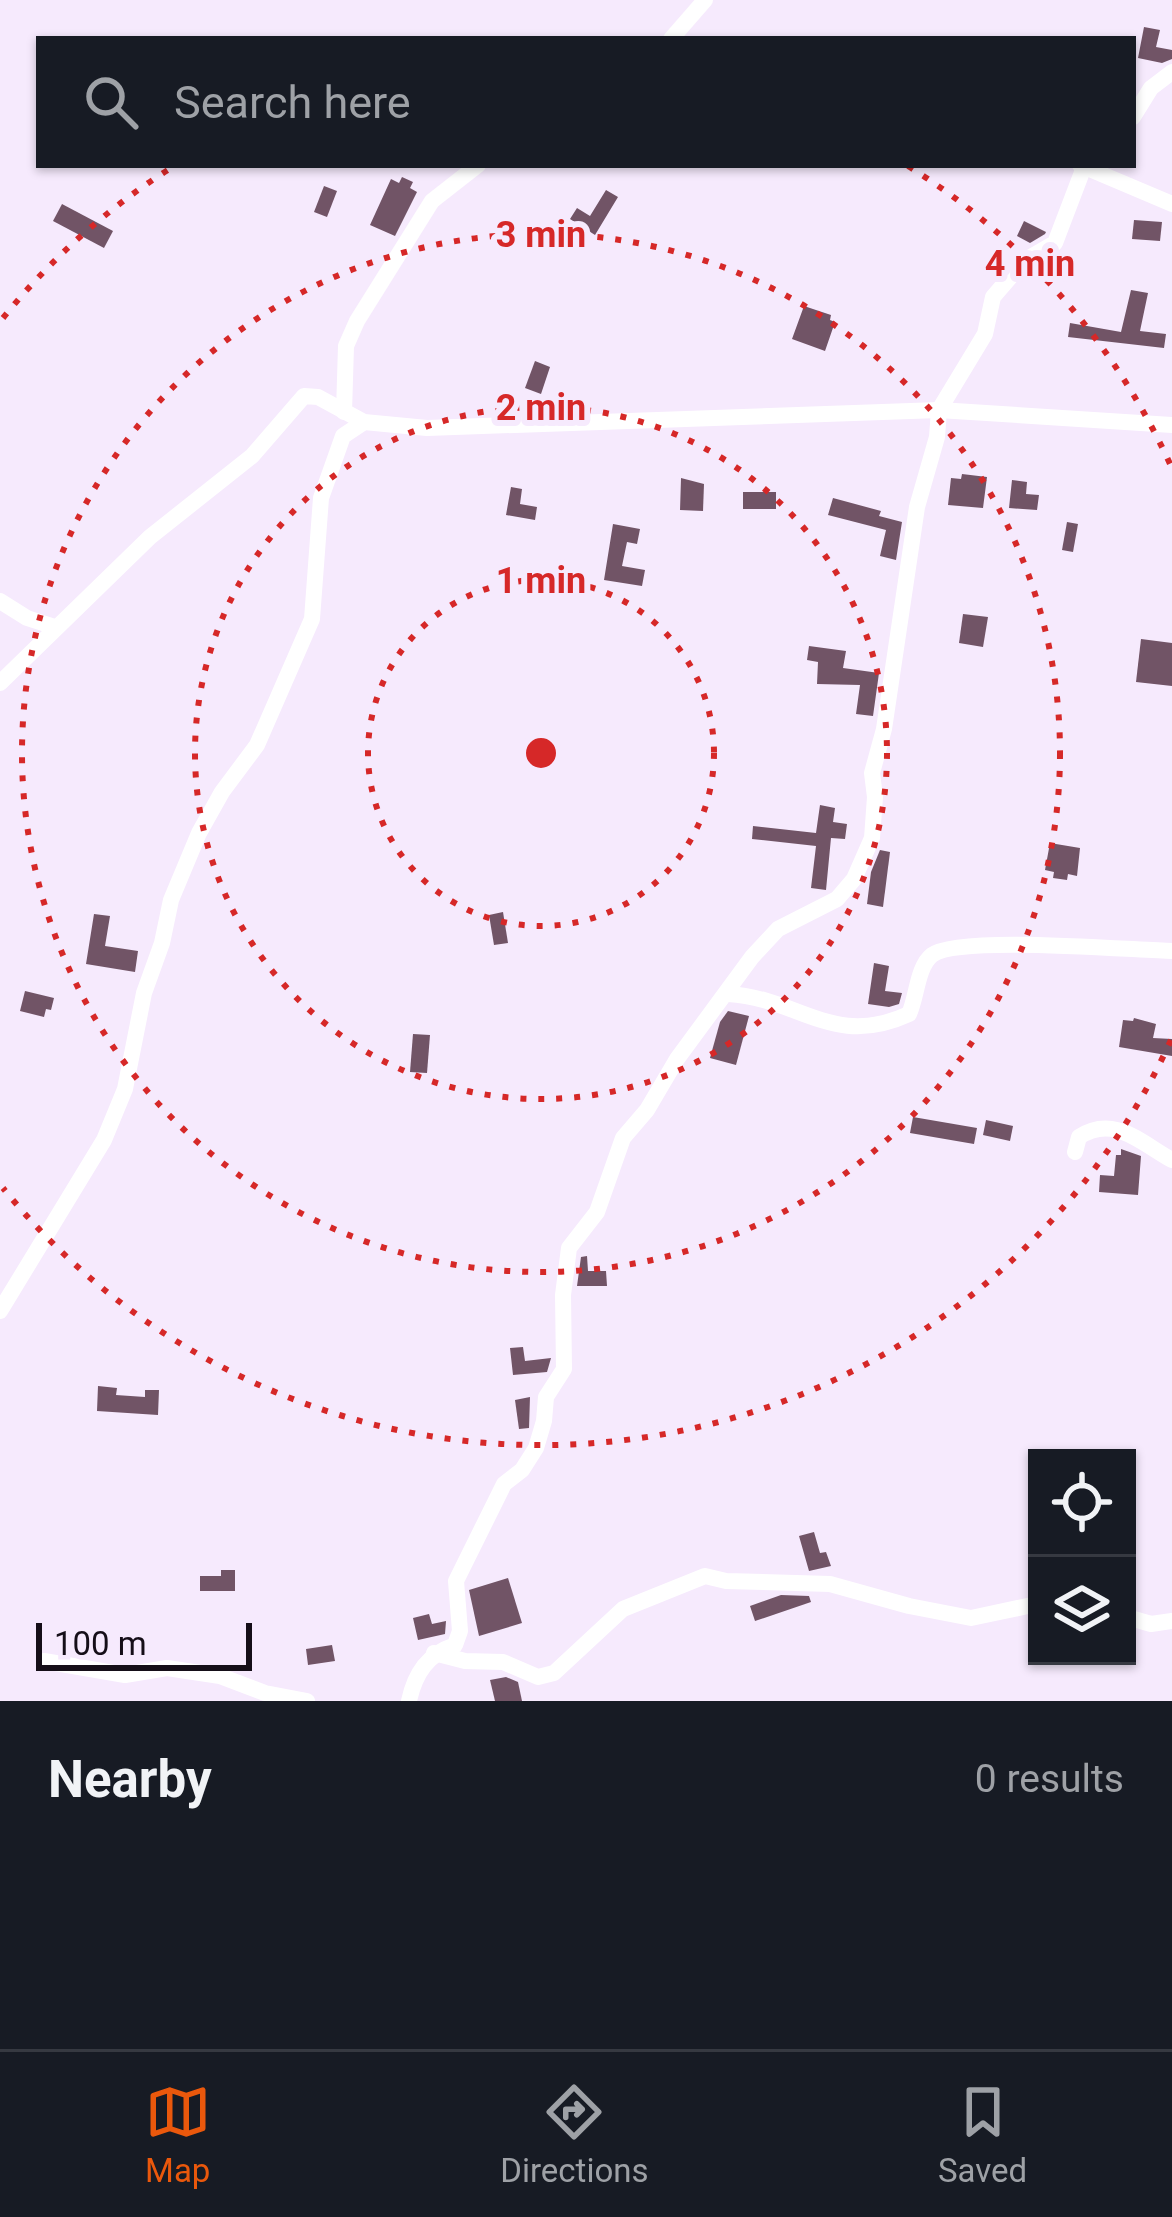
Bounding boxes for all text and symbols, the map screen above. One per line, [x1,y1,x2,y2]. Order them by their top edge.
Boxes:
search box [36,36,1136,168]
icon: search [78,69,144,135]
text: Search here [174,76,411,129]
text: 3 min [496,214,586,256]
text: 4 min [985,243,1075,285]
text: 2 min [496,387,586,429]
text: 1 min [496,560,586,602]
centre of rings [520,732,562,774]
map controls [1028,1449,1136,1665]
button: locate [1028,1449,1136,1557]
button: layers [1028,1557,1136,1665]
scale bar [36,1617,252,1670]
text: 100 m [54,1624,147,1663]
text: Nearby [48,1750,212,1809]
text: 0 results [975,1756,1124,1802]
tab: Map [145,2079,211,2190]
tab: Directions [500,2079,649,2190]
tab: Saved [938,2079,1027,2190]

